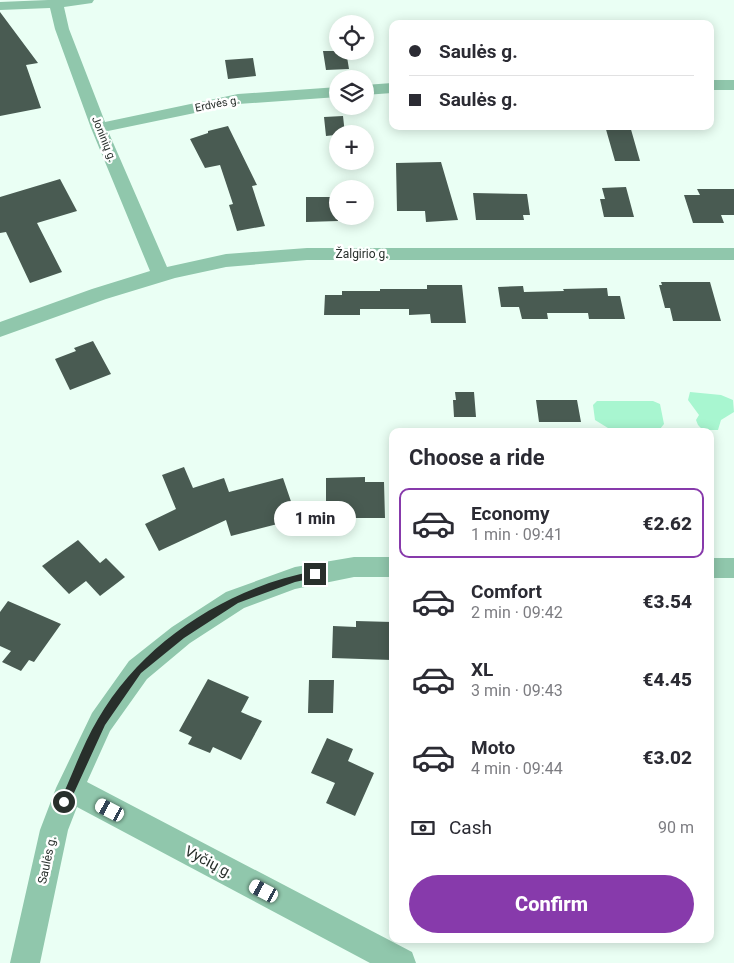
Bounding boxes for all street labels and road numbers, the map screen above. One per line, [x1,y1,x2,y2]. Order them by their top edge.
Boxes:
street label: Erdvės g. [194,93,240,115]
street label: Joninių g. [89,114,119,164]
street label: Žalgirio g. [336,246,389,261]
street label: Saulės g. [35,835,59,885]
street label: Vyčių g. [182,842,236,882]

